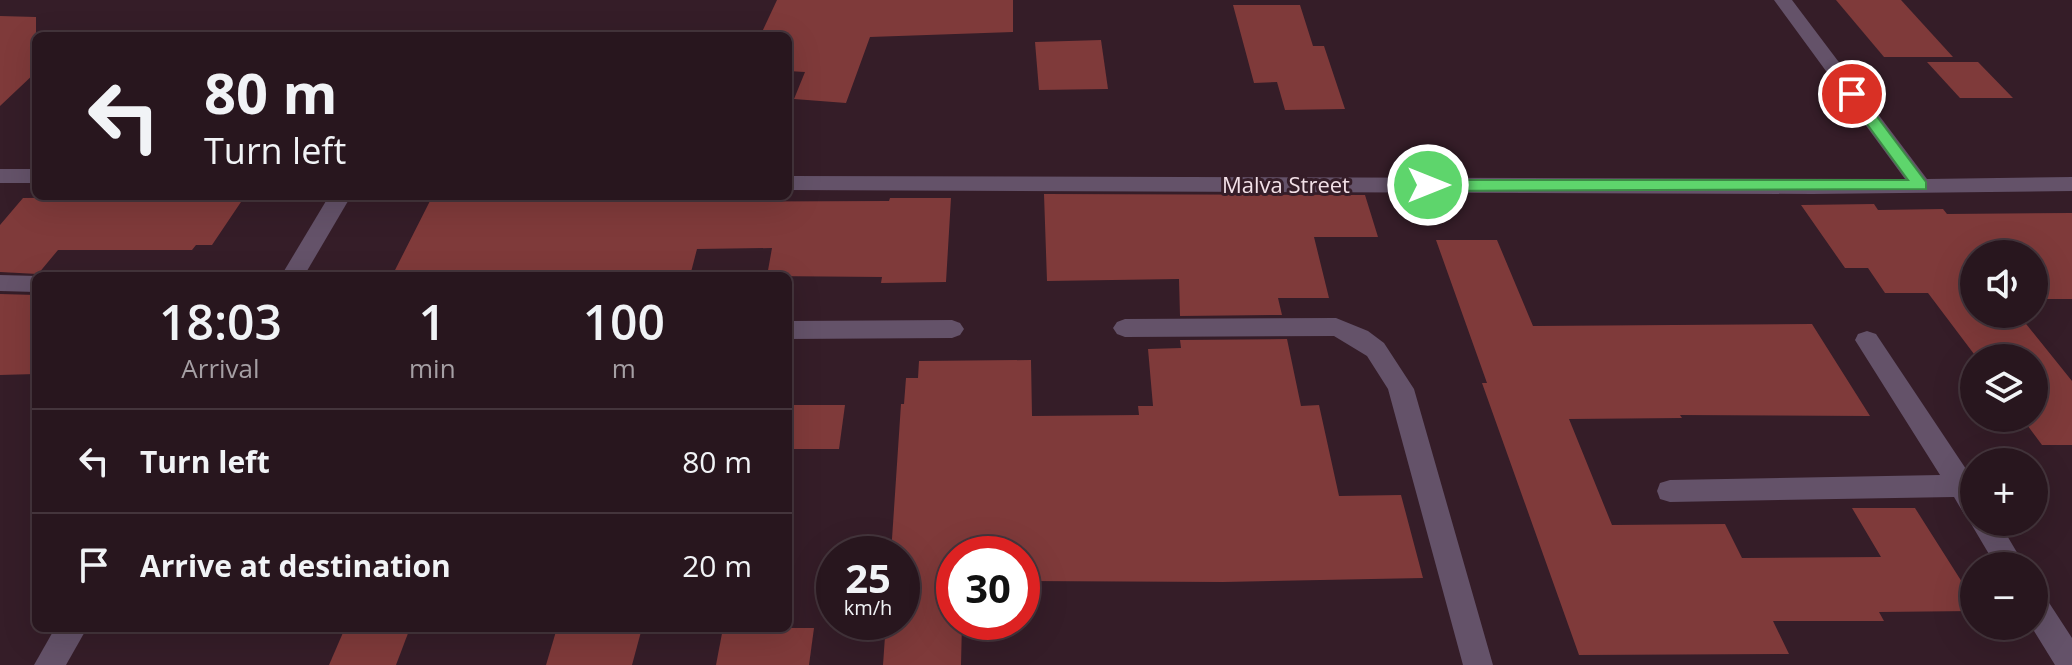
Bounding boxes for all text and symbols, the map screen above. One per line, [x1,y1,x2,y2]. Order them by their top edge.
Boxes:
text: 80 m [204,54,338,130]
pin [1818,60,1886,128]
icon: left [72,64,176,168]
icon: arrive [1830,72,1874,116]
text: Turn left [204,126,346,175]
position arrow [1386,143,1470,227]
street label: Malva Street [1222,169,1350,199]
map controls [1960,240,2048,640]
button: sound [1960,240,2048,328]
text: 18:03 [159,289,282,354]
text: 1 [419,289,446,354]
text: 100 [583,289,665,354]
button: layers [1960,344,2048,432]
text: Arrival [181,350,260,386]
text: min [409,350,456,386]
text: m [612,350,636,386]
icon: left [72,439,116,483]
text: Turn left [140,441,270,482]
text: 80 m [682,441,752,482]
button: + [1960,448,2048,536]
speed limit sign: 30 [936,536,1040,640]
icon: arrive [72,543,116,587]
text: Arrive at destination [140,545,451,586]
text: 20 m [682,545,752,586]
text: 25 [845,550,891,605]
button: − [1960,552,2048,640]
text: km/h [844,594,892,621]

